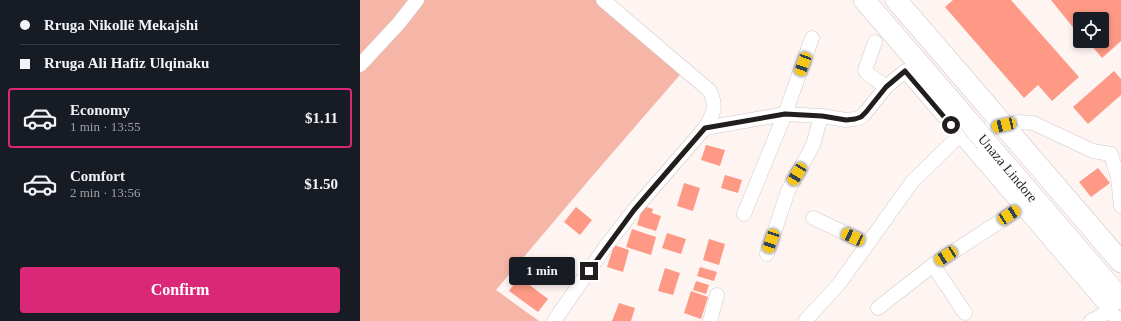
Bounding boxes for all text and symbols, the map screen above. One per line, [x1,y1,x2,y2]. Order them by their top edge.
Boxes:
map controls [1073,12,1109,48]
button: locate [1073,12,1109,48]
text: Rruga Nikollë Mekajshi [44,17,198,33]
car [793,51,813,77]
text: Rruga Ali Hafiz Ulqinaku [44,55,209,71]
icon: car [22,100,58,136]
text: Economy [70,102,130,118]
text: $1.11 [305,110,338,126]
route start [942,116,960,134]
car [991,116,1017,134]
text: 1 min · 13:55 [70,119,140,134]
street label: Unaza Lindore [975,131,1040,205]
car [786,161,808,187]
icon: car [22,166,58,202]
text: Comfort [70,168,125,184]
text: $1.50 [304,176,338,192]
text: 2 min · 13:56 [70,185,140,200]
car [996,203,1022,227]
car [840,226,866,248]
car [761,228,781,254]
car [933,244,959,268]
callout: 1 min [509,257,575,285]
route end [580,262,598,280]
text: 1 min [526,263,558,278]
button: Confirm [20,267,340,313]

